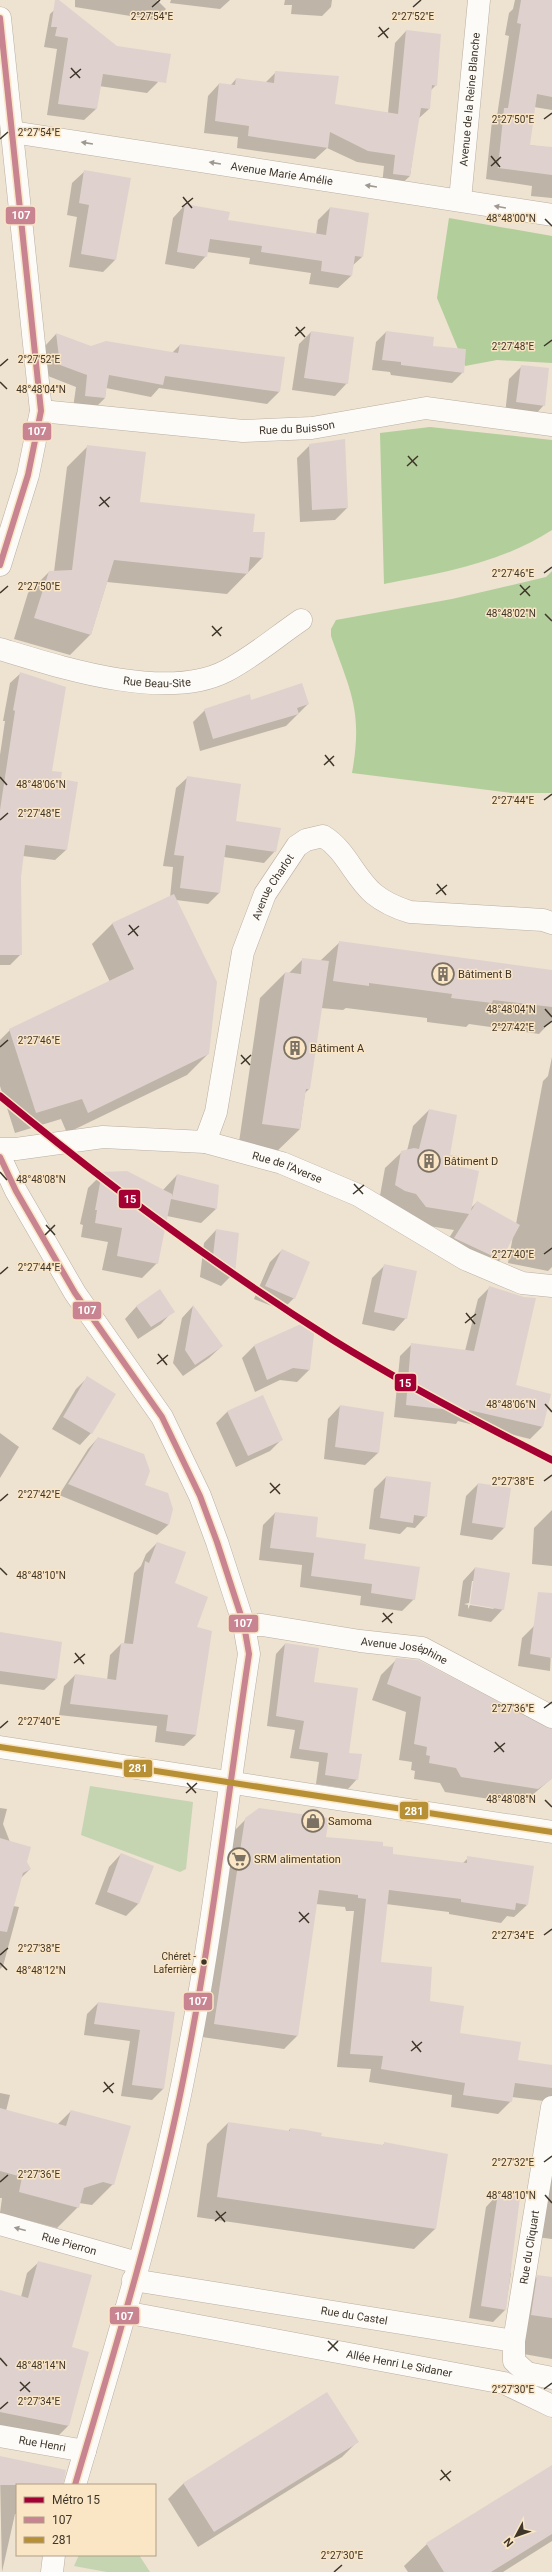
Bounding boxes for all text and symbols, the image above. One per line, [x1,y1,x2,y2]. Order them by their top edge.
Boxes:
text: 2°27'54"E [131,11,174,22]
text: 2°27'52"E [392,11,435,22]
street label: Avenue de la Reine Blanche [457,32,482,167]
text: 2°27'50"E [492,114,535,125]
text: 2°27'54"E [18,127,61,138]
one-way arrow [80,140,93,146]
street label: Avenue Marie Amélie [230,159,334,188]
one-way arrow [209,160,221,166]
one-way arrow [365,183,377,189]
one-way arrow [494,203,506,209]
line badge: 107 [5,206,36,225]
text: 107 [12,209,30,222]
text: 48°48'00"N [486,213,536,224]
text: 2°27'48"E [492,341,535,352]
text: 2°27'52"E [18,354,61,365]
text: 48°48'04"N [16,384,66,395]
street label: Rue du Buisson [259,418,336,437]
line badge: 107 [22,422,52,441]
text: 107 [28,425,46,438]
text: 2°27'46"E [492,568,535,579]
text: 2°27'50"E [18,581,61,592]
text: 48°48'02"N [486,608,536,619]
street label: Rue Beau-Site [122,674,192,690]
text: 48°48'06"N [16,779,66,790]
text: 2°27'44"E [492,795,535,806]
text: 2°27'48"E [18,808,61,819]
street label: Avenue Charlot [249,851,297,922]
building icon: Bâtiment B [430,961,456,987]
place label: Bâtiment B [458,968,512,981]
text: 48°48'04"N [486,1004,536,1015]
text: 2°27'42"E [492,1022,535,1033]
text: 2°27'46"E [18,1035,61,1046]
building icon: Bâtiment A [282,1035,308,1061]
place label: Bâtiment A [310,1042,365,1055]
building icon: Bâtiment D [416,1148,442,1174]
street label: Rue de l'Averse [251,1149,324,1186]
place label: Bâtiment D [444,1155,498,1168]
text: 48°48'08"N [16,1174,66,1185]
line badge: 15 [118,1189,141,1209]
text: 15 [124,1193,136,1206]
text: 2°27'40"E [492,1249,535,1260]
text: 2°27'44"E [18,1262,61,1273]
line badge: 107 [72,1301,102,1320]
text: 107 [78,1304,96,1317]
line badge: 15 [394,1373,417,1392]
text: 15 [399,1377,411,1390]
text: 48°48'06"N [486,1399,536,1410]
text: 2°27'38"E [492,1476,535,1487]
text: 2°27'42"E [18,1489,61,1500]
text: 48°48'10"N [16,1570,66,1581]
line badge: 107 [228,1614,259,1633]
text: 107 [234,1617,252,1630]
street label: Avenue Joséphine [360,1635,450,1667]
text: 2°27'36"E [492,1703,535,1714]
text: 2°27'40"E [18,1716,61,1727]
line badge: 281 [123,1759,153,1778]
text: 281 [129,1762,147,1775]
text: 48°48'08"N [486,1794,536,1805]
line badge: 281 [399,1801,429,1820]
text: 281 [405,1805,423,1818]
shop icon: Samoma [300,1808,326,1834]
place label: Samoma [328,1815,372,1828]
supermarket icon: SRM alimentation [226,1846,252,1872]
place label: SRM alimentation [254,1853,341,1866]
text: 2°27'34"E [492,1930,535,1941]
text: 2°27'38"E [18,1943,61,1954]
place label: Chéret - Laferrière [153,1951,196,1975]
marker: Chéret - Laferrière [199,1957,209,1967]
text: 48°48'12"N [16,1965,66,1976]
line badge: 107 [183,1992,213,2011]
text: 107 [189,1995,207,2008]
text: 2°27'32"E [492,2157,535,2168]
text: 2°27'36"E [18,2169,61,2180]
text: 48°48'10"N [486,2190,536,2201]
street label: Rue du Cliquart [517,2209,542,2285]
one-way arrow [13,2226,25,2232]
street label: Rue Pierron [40,2230,98,2258]
street label: Rue du Castel [320,2304,389,2327]
line badge: 107 [109,2306,140,2325]
text: 107 [115,2310,133,2323]
street label: Allée Henri Le Sidaner [345,2347,454,2380]
text: 48°48'14"N [16,2360,66,2371]
text: 2°27'30"E [492,2384,535,2395]
text: 2°27'34"E [18,2396,61,2407]
street label: Rue Henri [18,2433,67,2454]
legend [16,2484,156,2556]
text: Métro 15 [52,2493,100,2507]
text: 107 [52,2513,72,2527]
north arrow [496,2516,536,2556]
text: 281 [52,2533,72,2547]
text: N [501,2535,516,2549]
text: 2°27'30"E [321,2550,364,2561]

